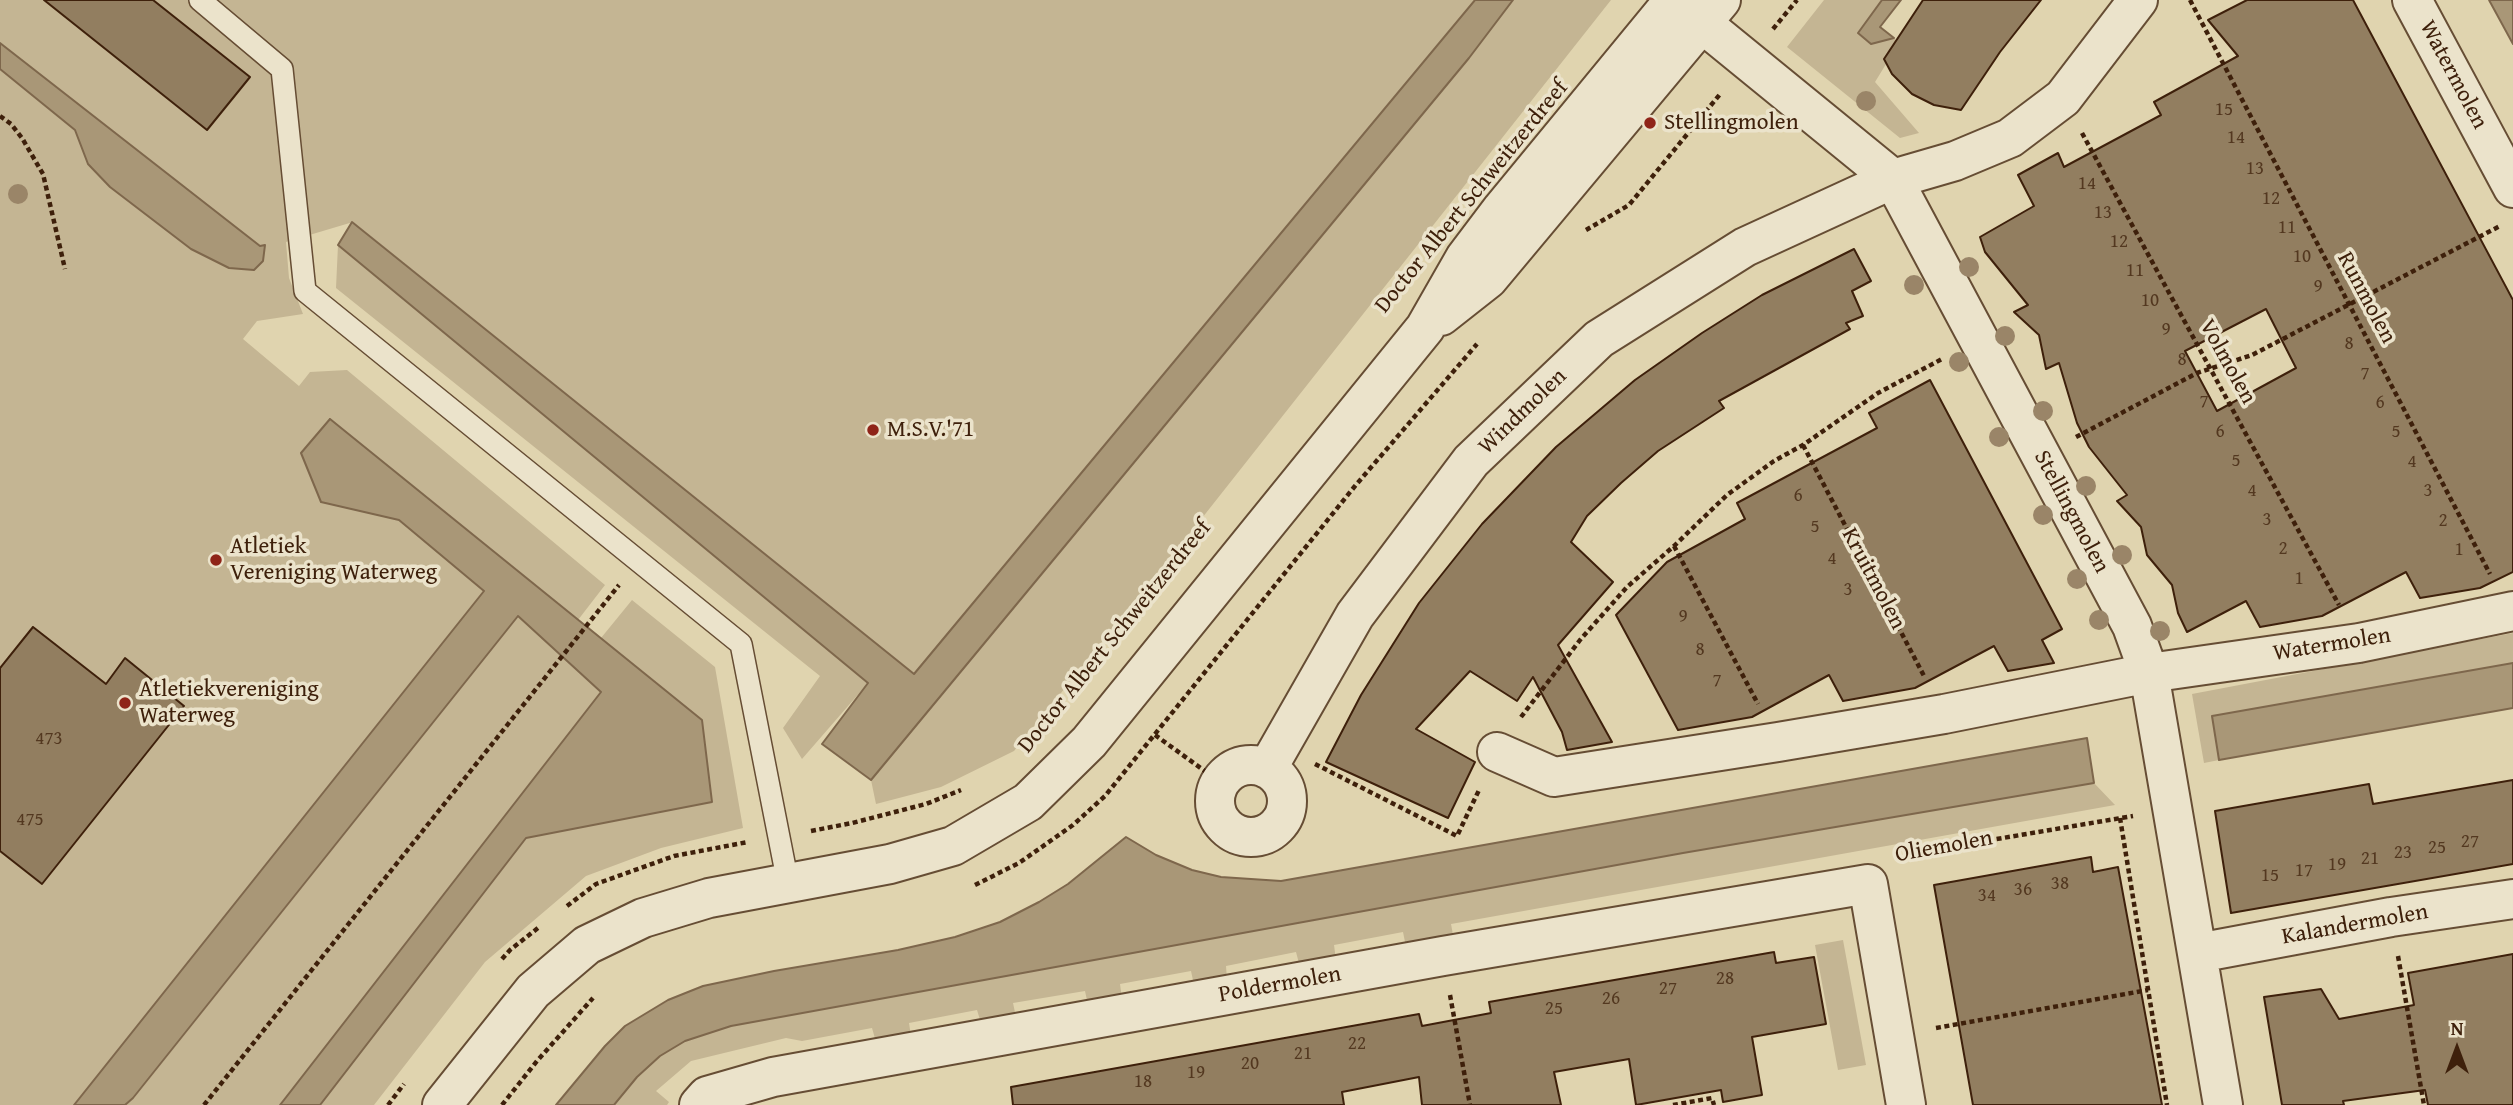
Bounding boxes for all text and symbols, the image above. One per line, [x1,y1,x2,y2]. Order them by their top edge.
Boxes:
street label: Watermolen [2413,16,2493,134]
street label: Doctor Albert Schweitzerdreef [1369,75,1575,319]
house number: 15 [2215,99,2233,121]
place label: Stellingmolen [1664,109,1799,137]
marker: Stellingmolen [1642,115,1658,131]
house number: 14 [2227,127,2245,149]
house number: 13 [2246,158,2264,180]
house number: 14 [2078,173,2096,195]
house number: 12 [2262,188,2280,210]
house number: 13 [2094,202,2112,224]
house number: 11 [2278,217,2296,239]
house number: 12 [2110,231,2128,253]
house number: 10 [2293,246,2311,268]
street label: Runmolen [2331,248,2401,348]
house number: 11 [2126,260,2144,282]
house number: 9 [2313,276,2323,298]
house number: 10 [2141,290,2159,312]
street label: Volmolen [2192,315,2262,409]
house number: 9 [2161,319,2171,341]
house number: 8 [2344,333,2354,355]
house number: 8 [2177,349,2187,371]
street label: Windmolen [1473,363,1573,461]
house number: 7 [2360,363,2370,385]
house number: 7 [2199,391,2209,413]
house number: 6 [2375,392,2385,414]
place label: M.S.V.'71 [887,416,974,444]
house number: 6 [2215,421,2225,443]
house number: 5 [2391,421,2401,443]
marker: M.S.V.'71 [865,422,881,438]
street label: Stellingmolen [2027,446,2115,578]
house number: 5 [2231,450,2241,472]
house number: 4 [2407,451,2417,473]
house number: 4 [2247,480,2257,502]
house number: 3 [2423,480,2433,502]
house number: 6 [1793,485,1803,507]
house number: 3 [2262,509,2272,531]
house number: 2 [2438,510,2448,532]
street label: Doctor Albert Schweitzerdreef [1012,515,1218,759]
house number: 5 [1810,516,1820,538]
street label: Kruitmolen [1835,524,1911,634]
place label: Atletiek Vereniging Waterweg [230,533,437,587]
house number: 2 [2278,538,2288,560]
house number: 1 [2454,539,2464,561]
house number: 4 [1827,548,1837,570]
marker: Atletiek Vereniging Waterweg [208,552,224,568]
house number: 1 [2294,568,2304,590]
house number: 3 [1843,579,1853,601]
house number: 9 [1678,606,1688,628]
street label: Watermolen [2271,622,2393,668]
house number: 8 [1695,639,1705,661]
house number: 7 [1712,670,1722,692]
place label: Atletiekvereniging Waterweg [139,676,319,730]
marker: Atletiekvereniging Waterweg [117,695,133,711]
house number: 473 [35,728,63,750]
house number: 475 [16,809,44,831]
street label: Oliemolen [1893,825,1995,869]
house number: 27 [2461,831,2479,853]
house number: 25 [2428,837,2446,859]
house number: 23 [2394,842,2412,864]
house number: 21 [2361,848,2379,870]
house number: 19 [2328,854,2346,876]
house number: 17 [2295,860,2313,882]
house number: 15 [2261,865,2279,887]
house number: 38 [2051,873,2069,895]
house number: 36 [2014,879,2032,901]
house number: 34 [1978,885,1996,907]
street label: Kalandermolen [2280,899,2430,951]
street label: Poldermolen [1217,961,1343,1009]
house number: 28 [1716,968,1734,990]
house number: 27 [1659,978,1677,1000]
house number: 26 [1602,988,1620,1010]
house number: 25 [1545,998,1563,1020]
north arrow [2422,1014,2492,1084]
text: N [2451,1014,2463,1042]
house number: 22 [1348,1033,1366,1055]
house number: 21 [1294,1043,1312,1065]
house number: 20 [1241,1053,1259,1075]
house number: 19 [1187,1062,1205,1084]
house number: 18 [1134,1071,1152,1093]

